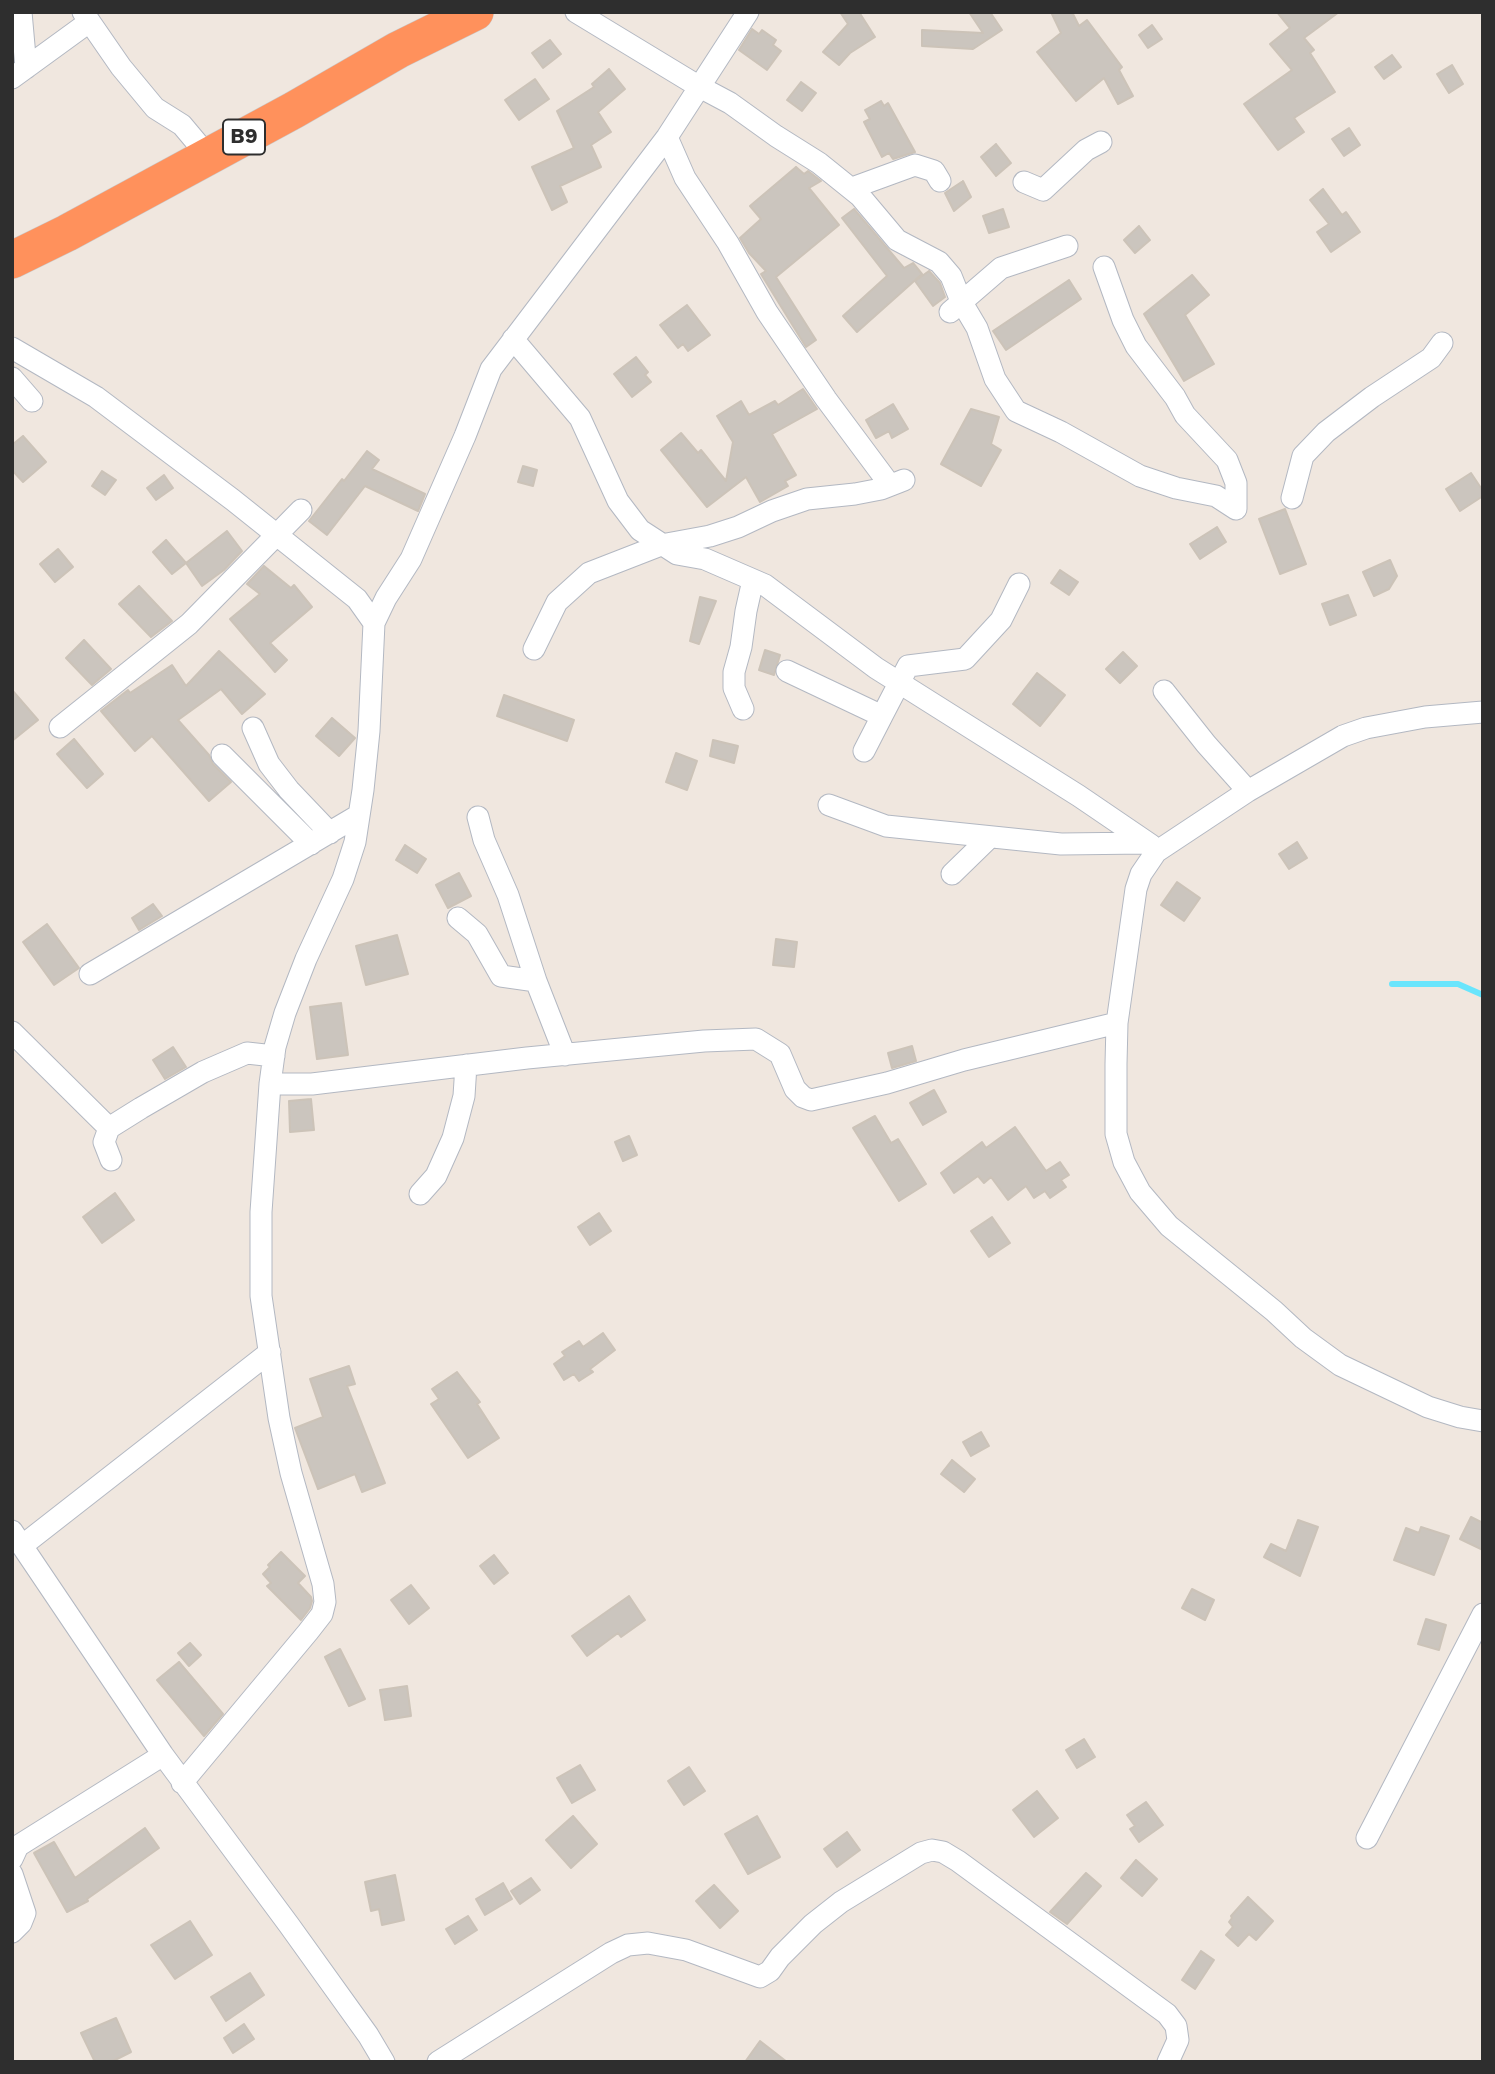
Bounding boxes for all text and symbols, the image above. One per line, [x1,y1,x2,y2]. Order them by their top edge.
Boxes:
road number: B9 [223,120,265,154]

